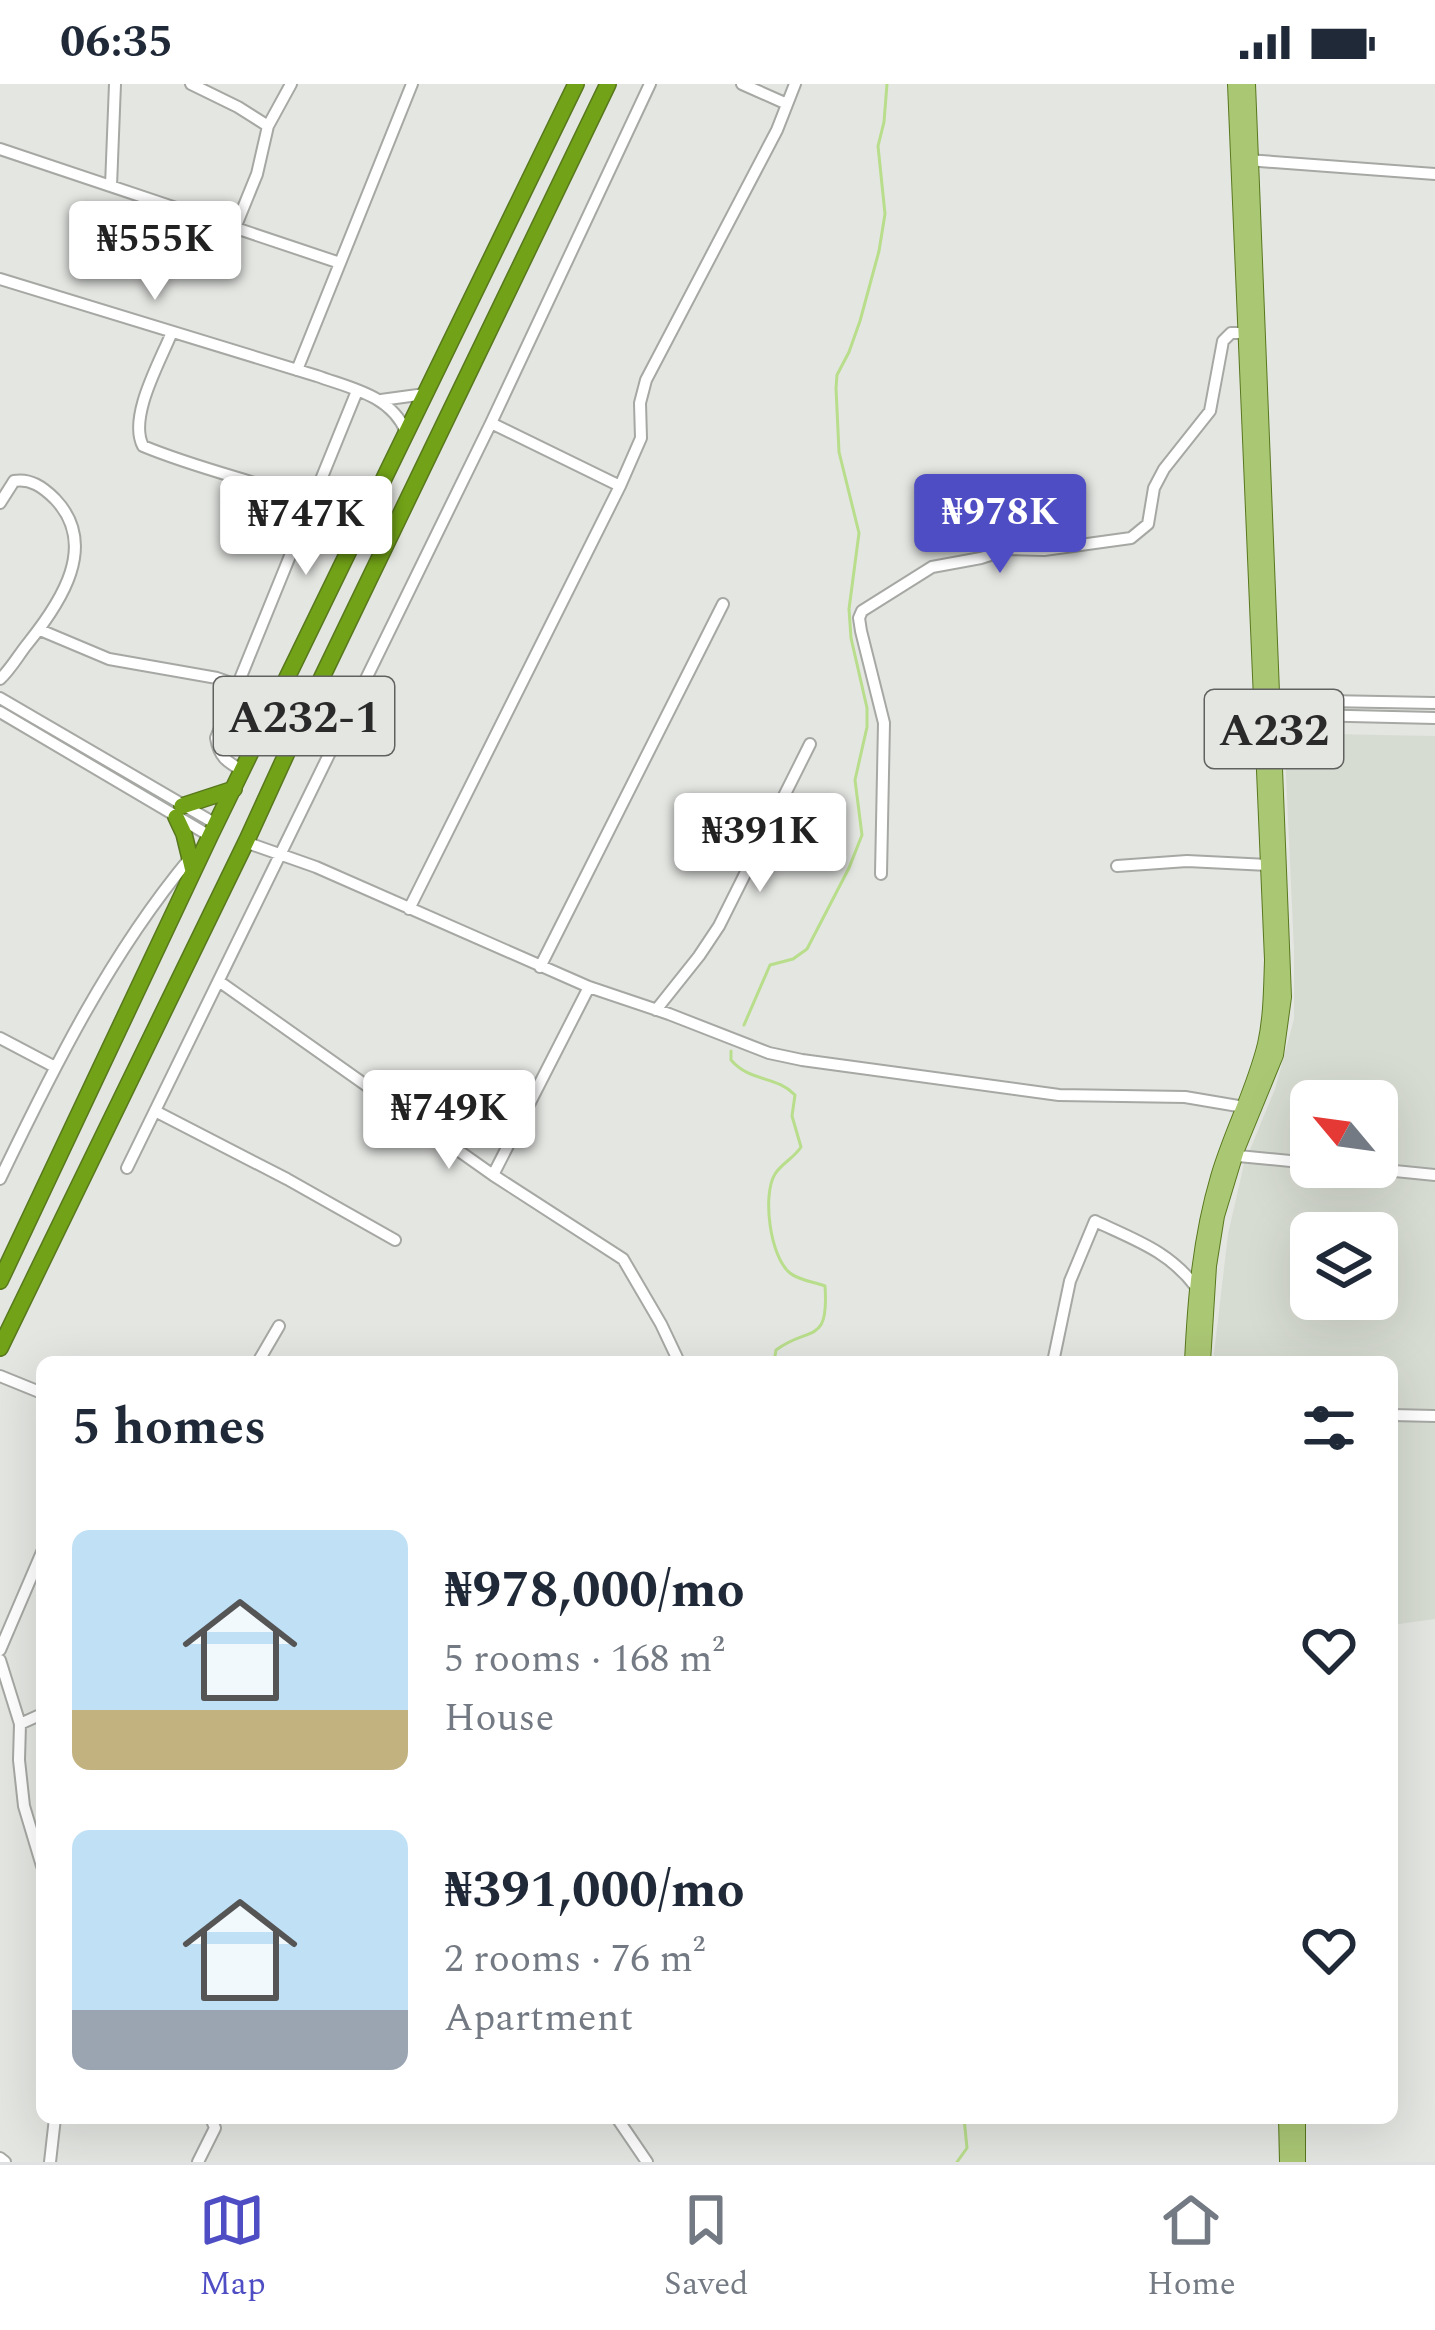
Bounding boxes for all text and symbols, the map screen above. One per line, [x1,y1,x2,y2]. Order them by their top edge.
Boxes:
text: 06:35 [60,8,173,77]
pin: ₦555K [71,201,239,303]
text: ₦555K [96,210,214,269]
pin: ₦978K [916,474,1084,576]
pin: ₦747K [222,476,390,578]
text: ₦978K [941,483,1059,542]
text: ₦747K [247,485,365,544]
road number: A232-1 [214,677,394,755]
road number: A232 [1205,690,1343,768]
pin: ₦391K [676,793,844,895]
text: ₦391K [701,802,819,861]
pin: ₦749K [365,1070,533,1172]
text: ₦749K [390,1079,508,1138]
north arrow [1290,1080,1398,1188]
map controls [1290,1080,1398,1320]
button: layers [1290,1212,1398,1320]
text: 5 homes [72,1389,266,1467]
icon: filters [1296,1395,1362,1461]
text: ₦978,000/mo [444,1552,745,1630]
icon: home [168,1578,312,1722]
icon: heart [1296,1617,1362,1683]
text: 5 rooms · 168 m² [444,1630,725,1689]
text: House [444,1689,554,1748]
text: ₦391,000/mo [444,1852,745,1930]
icon: home [168,1878,312,2022]
icon: heart [1296,1917,1362,1983]
text: 2 rooms · 76 m² [444,1930,705,1989]
text: Apartment [444,1989,633,2048]
tab: Map [199,2187,266,2309]
tab: Saved [664,2187,749,2309]
tab: Home [1147,2187,1236,2309]

